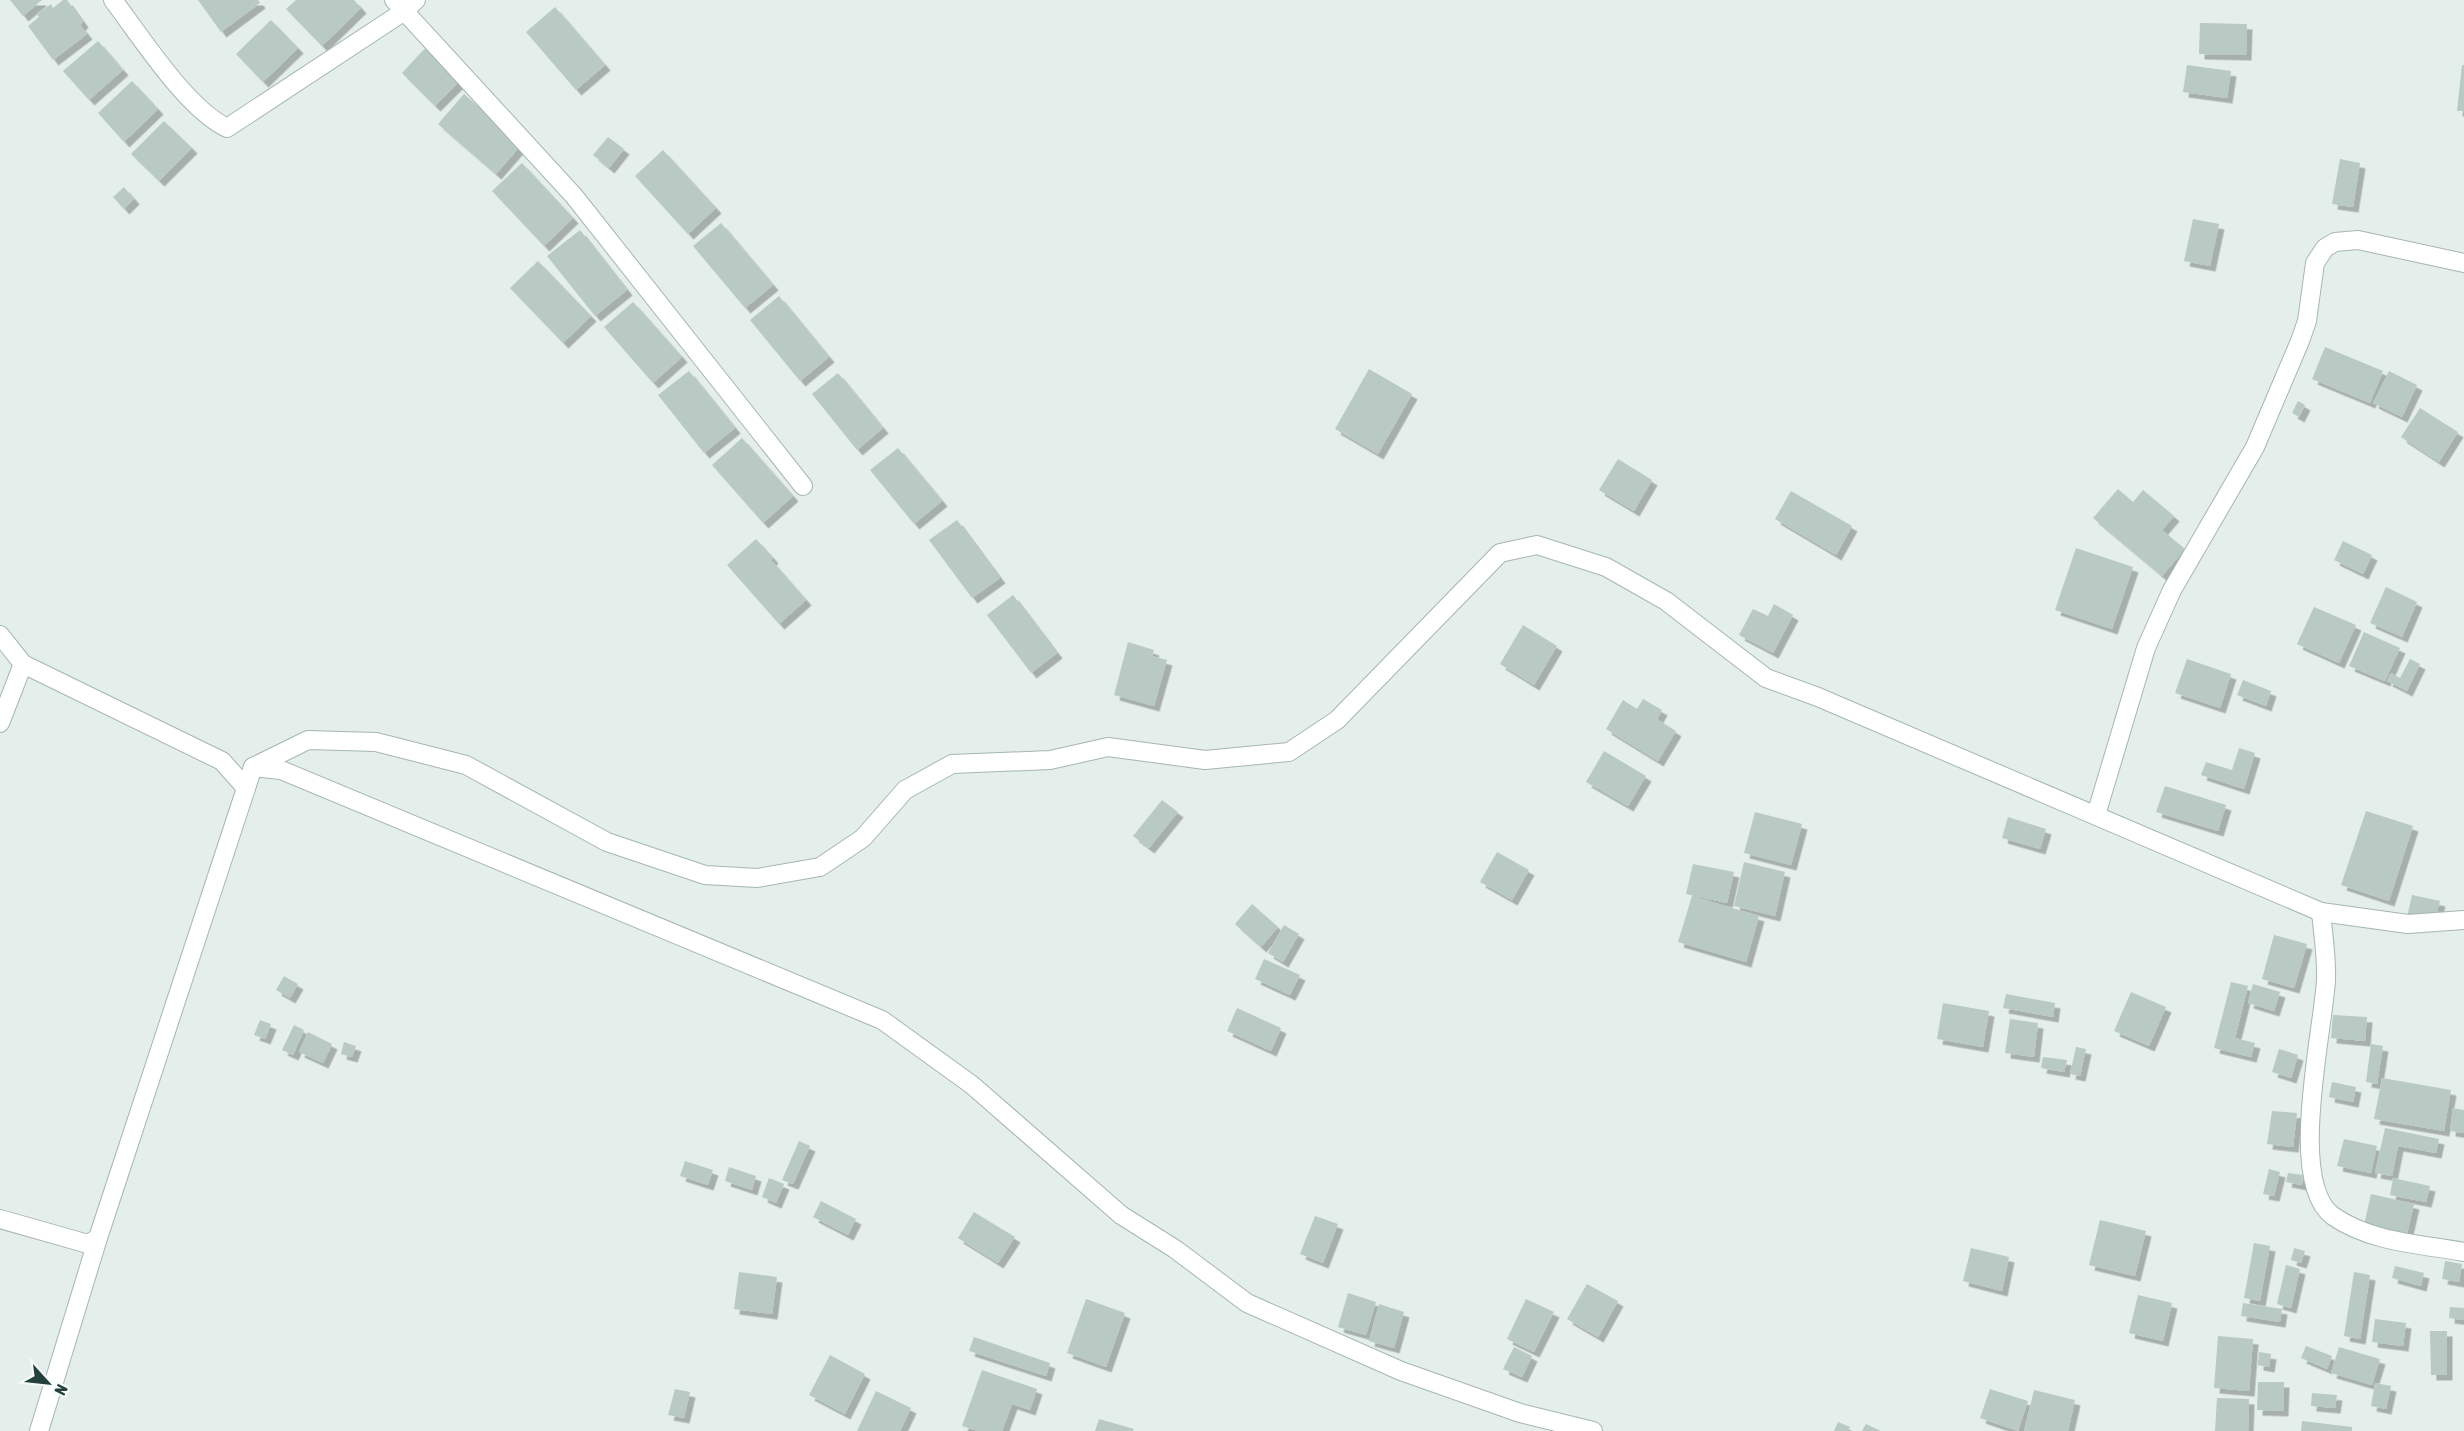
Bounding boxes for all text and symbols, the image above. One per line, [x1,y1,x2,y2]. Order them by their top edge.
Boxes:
north arrow [18,1353,78,1413]
text: N [51,1382,72,1398]

